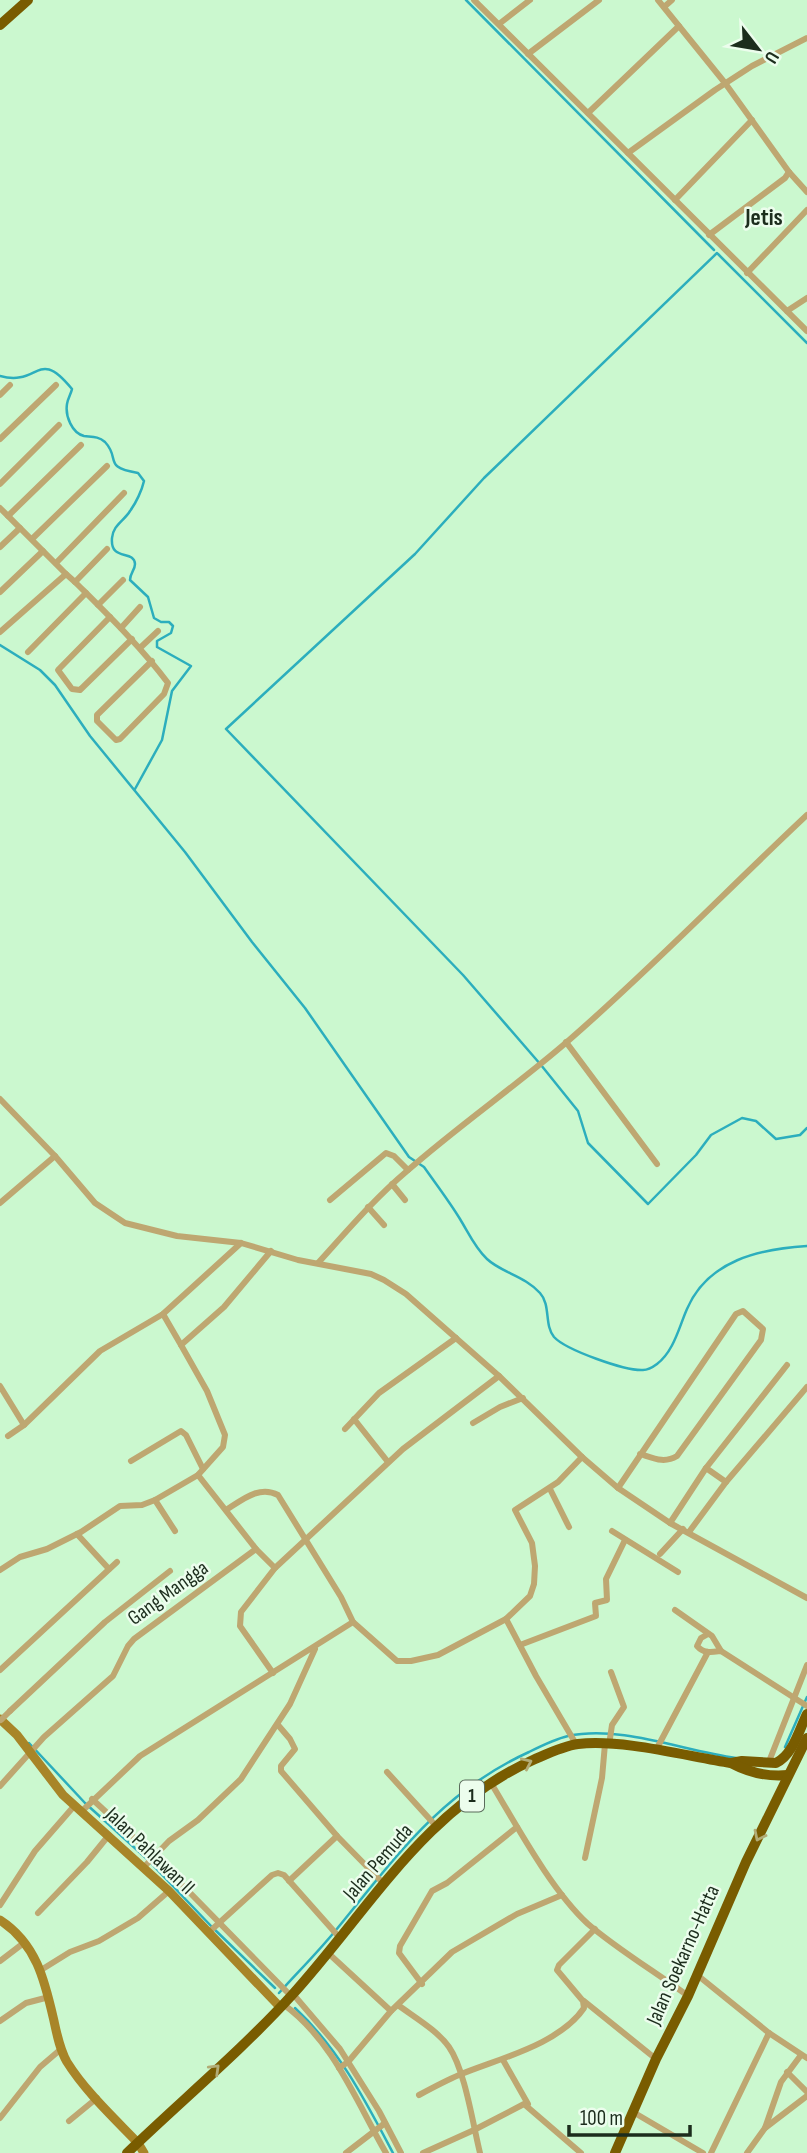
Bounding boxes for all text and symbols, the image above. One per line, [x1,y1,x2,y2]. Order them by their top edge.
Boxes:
north arrow [723,14,793,84]
text: U [759,47,784,67]
district label: Jetis [744,203,783,232]
street label: Gang Mangga [123,1555,213,1631]
one-way arrow [520,1758,532,1772]
road number: 1 [460,1780,484,1812]
street label: Jalan Pahlawan II [99,1801,200,1900]
street label: Jalan Pemuda [337,1819,418,1906]
one-way arrow [753,1829,767,1841]
street label: Jalan Soekarno-Hatta [641,1881,725,2029]
one-way arrow [207,2064,220,2077]
scale bar [569,2094,690,2138]
text: 100 m [580,2106,623,2131]

